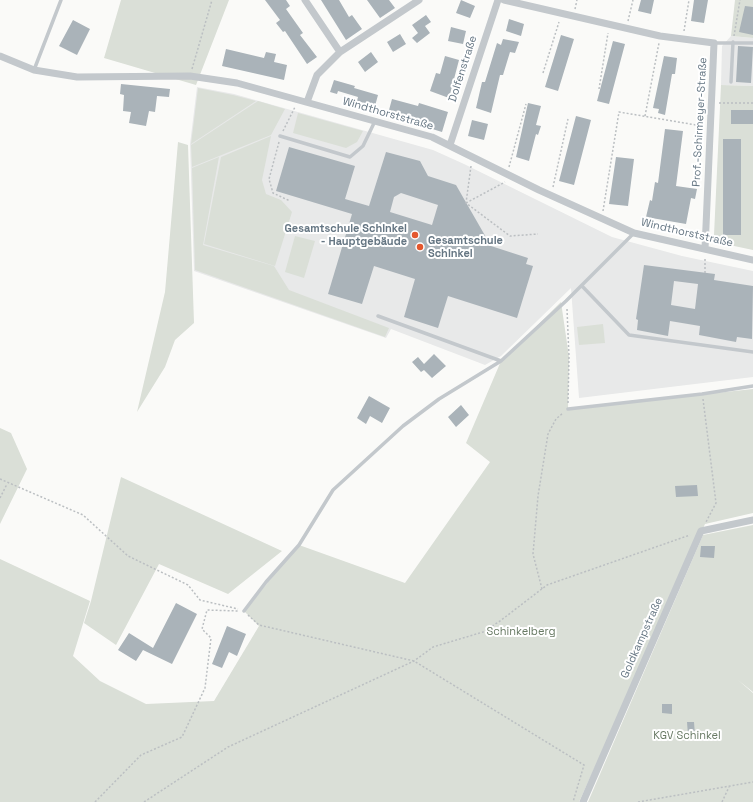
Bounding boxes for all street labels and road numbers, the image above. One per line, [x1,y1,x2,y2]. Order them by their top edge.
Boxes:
street label: Dolfenstraße [446,34,480,104]
street label: Prof.-Schirmeyer-Straße [690,57,710,187]
street label: Windthorststraße [341,95,435,133]
street label: Windthorststraße [640,216,734,250]
street label: Goldkampstraße [618,596,666,680]

